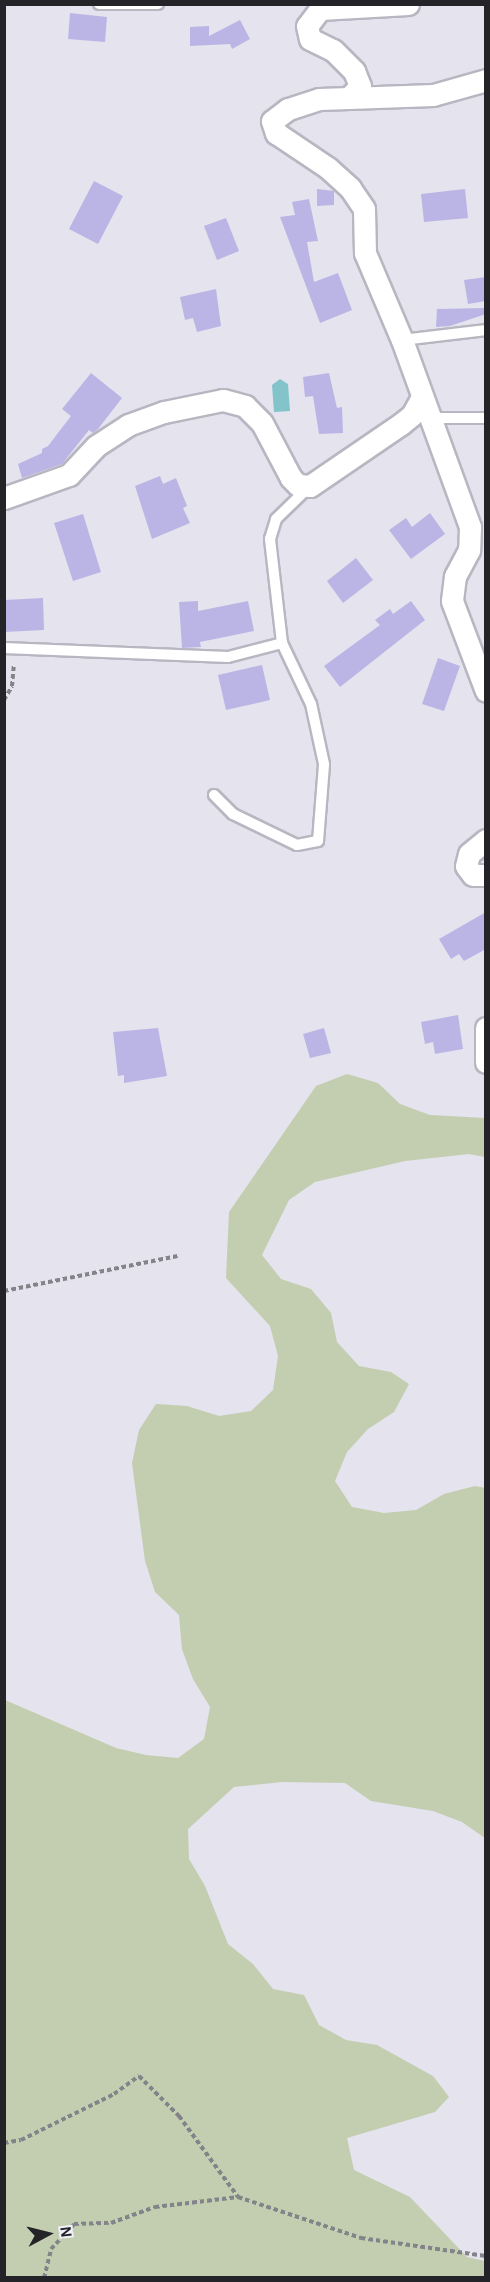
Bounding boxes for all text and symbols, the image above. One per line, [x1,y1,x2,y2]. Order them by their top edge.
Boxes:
north arrow [18,2204,78,2264]
text: N [57,2225,74,2238]

